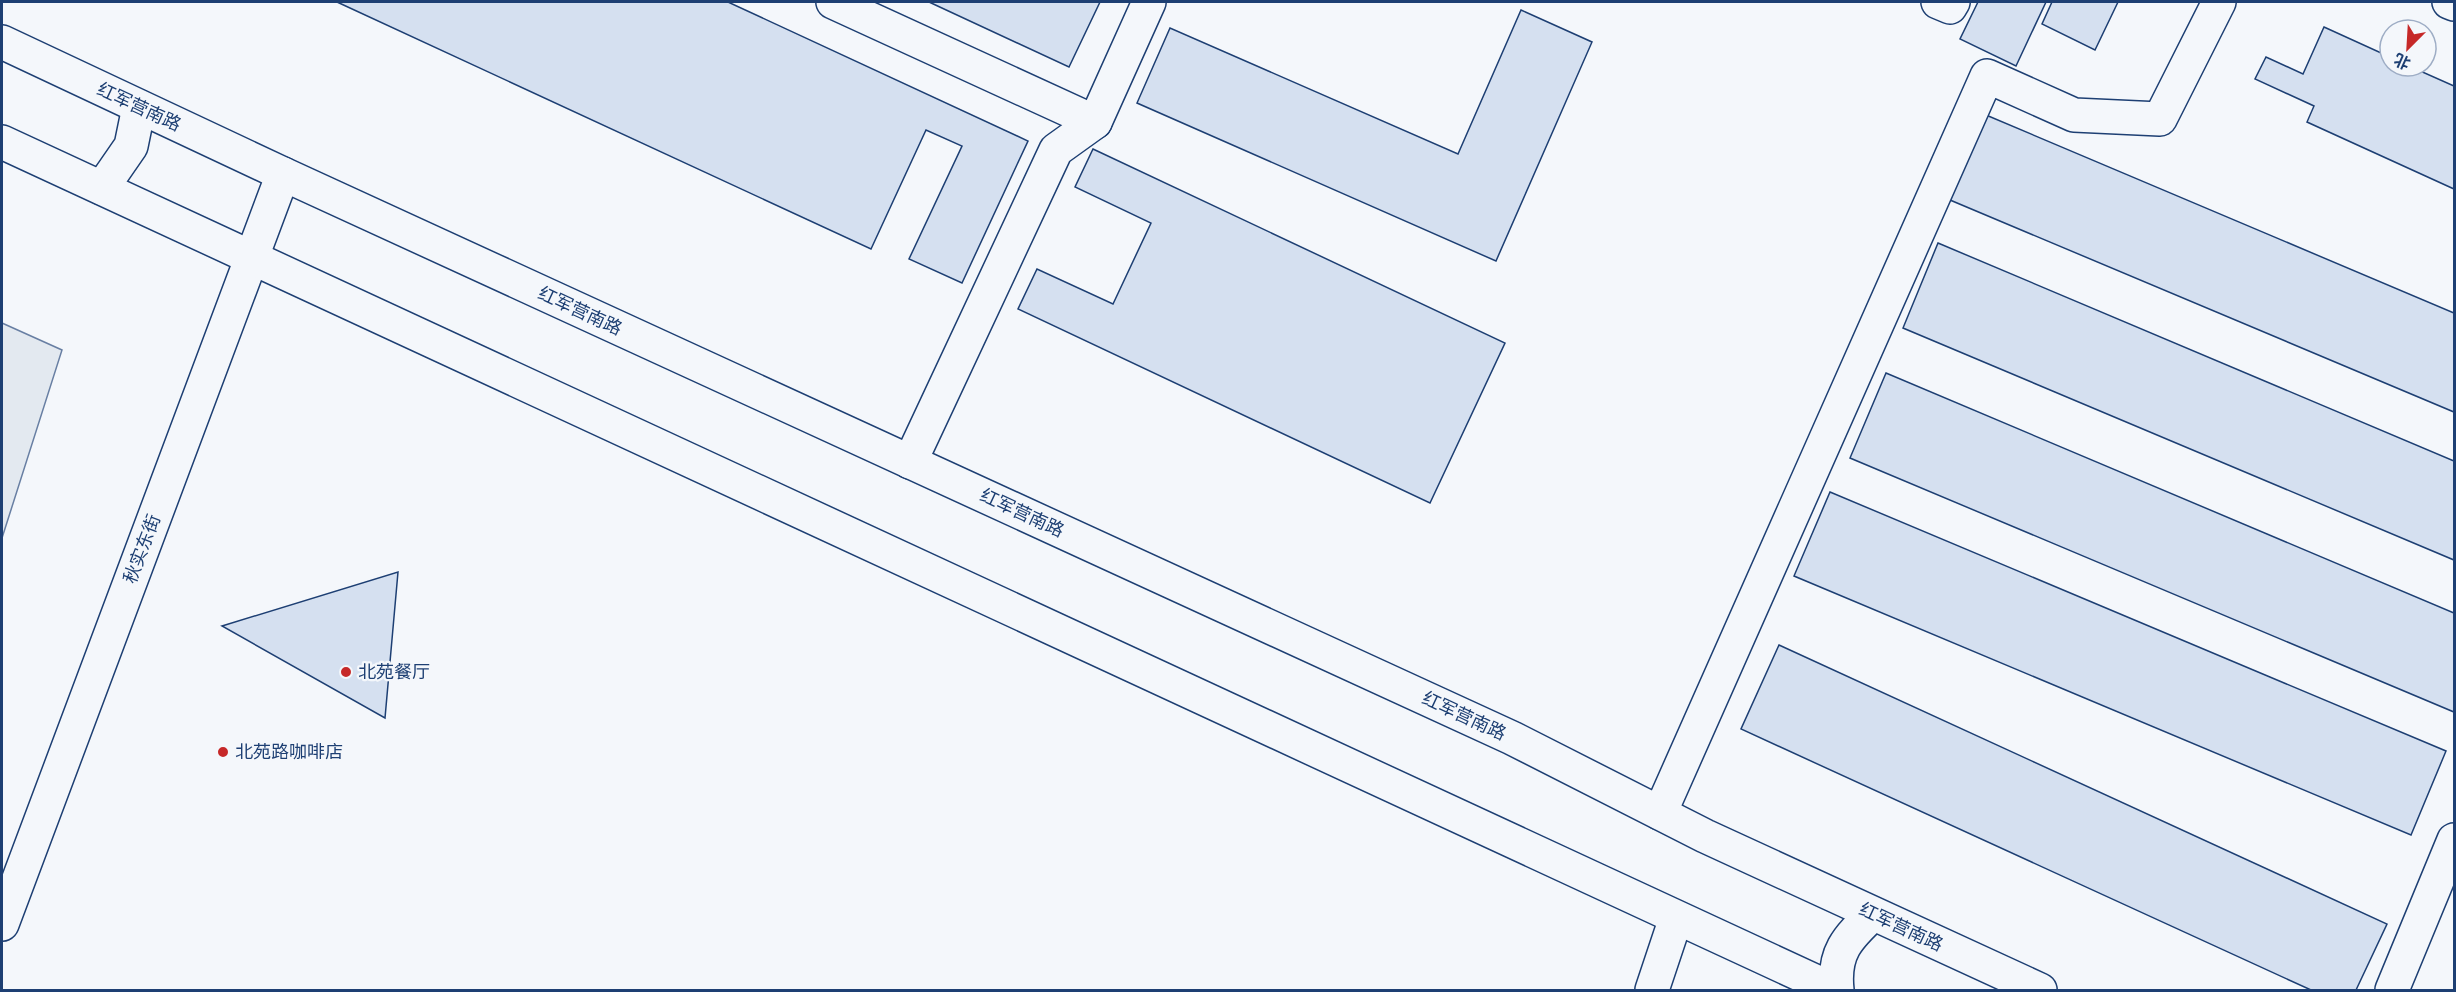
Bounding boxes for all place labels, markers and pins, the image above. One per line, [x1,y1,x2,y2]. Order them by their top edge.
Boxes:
place label: 北苑餐厅 [358,661,430,681]
marker: 北苑餐厅 [339,665,353,679]
place label: 北苑路咖啡店 [235,741,343,761]
marker: 北苑路咖啡店 [216,745,230,759]

